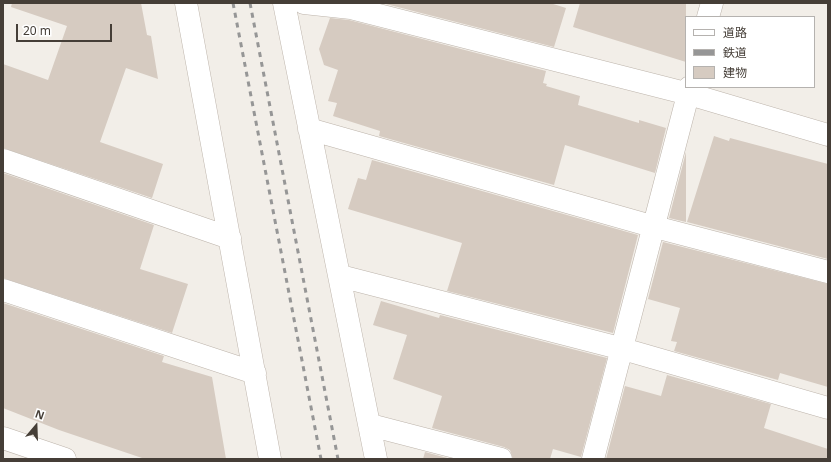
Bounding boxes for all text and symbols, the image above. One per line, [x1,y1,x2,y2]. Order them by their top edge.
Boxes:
scale bar [18,16,114,42]
legend [685,16,815,88]
text: 20 m [23,22,51,39]
text: 道路 [723,24,747,41]
text: 鉄道 [723,44,747,61]
text: 建物 [723,64,747,81]
north arrow [16,406,56,446]
text: N [33,406,47,423]

